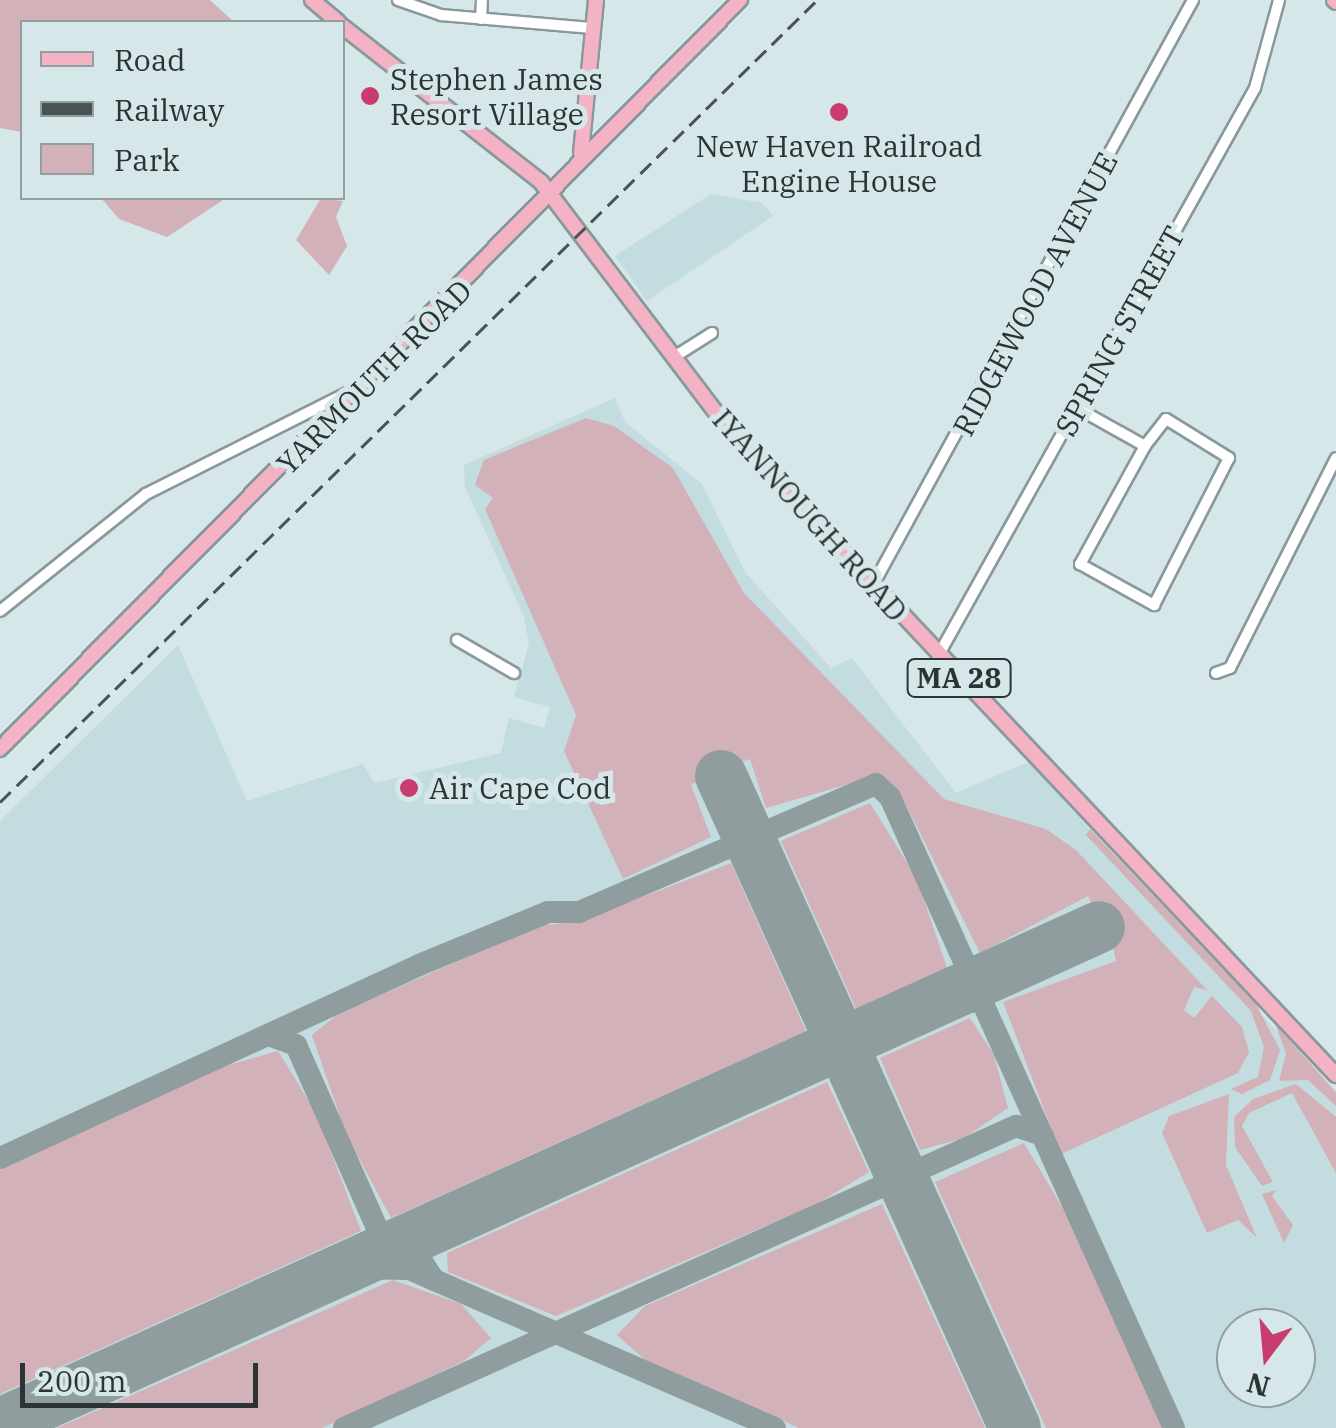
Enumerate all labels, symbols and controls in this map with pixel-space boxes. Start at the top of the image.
legend [20,20,345,200]
text: Road [114,40,186,79]
place label: Stephen James Resort Village [390,61,603,132]
marker: Stephen James Resort Village [359,85,381,107]
text: Railway [114,90,224,129]
marker: New Haven Railroad Engine House [828,101,850,123]
place label: New Haven Railroad Engine House [695,128,983,198]
text: Park [114,140,180,179]
street label: RIDGEWOOD AVENUE [945,146,1125,442]
street label: SPRING STREET [1048,220,1192,442]
street label: YARMOUTH ROAD [269,272,479,482]
street label: IYANNOUGH ROAD [705,401,915,629]
road number: MA 28 [906,655,1012,701]
place label: Air Cape Cod [429,770,611,806]
marker: Air Cape Cod [398,777,420,799]
north arrow [1216,1308,1316,1408]
scale bar [25,1343,262,1405]
text: 200 m [37,1361,127,1400]
text: N [1242,1365,1274,1406]

